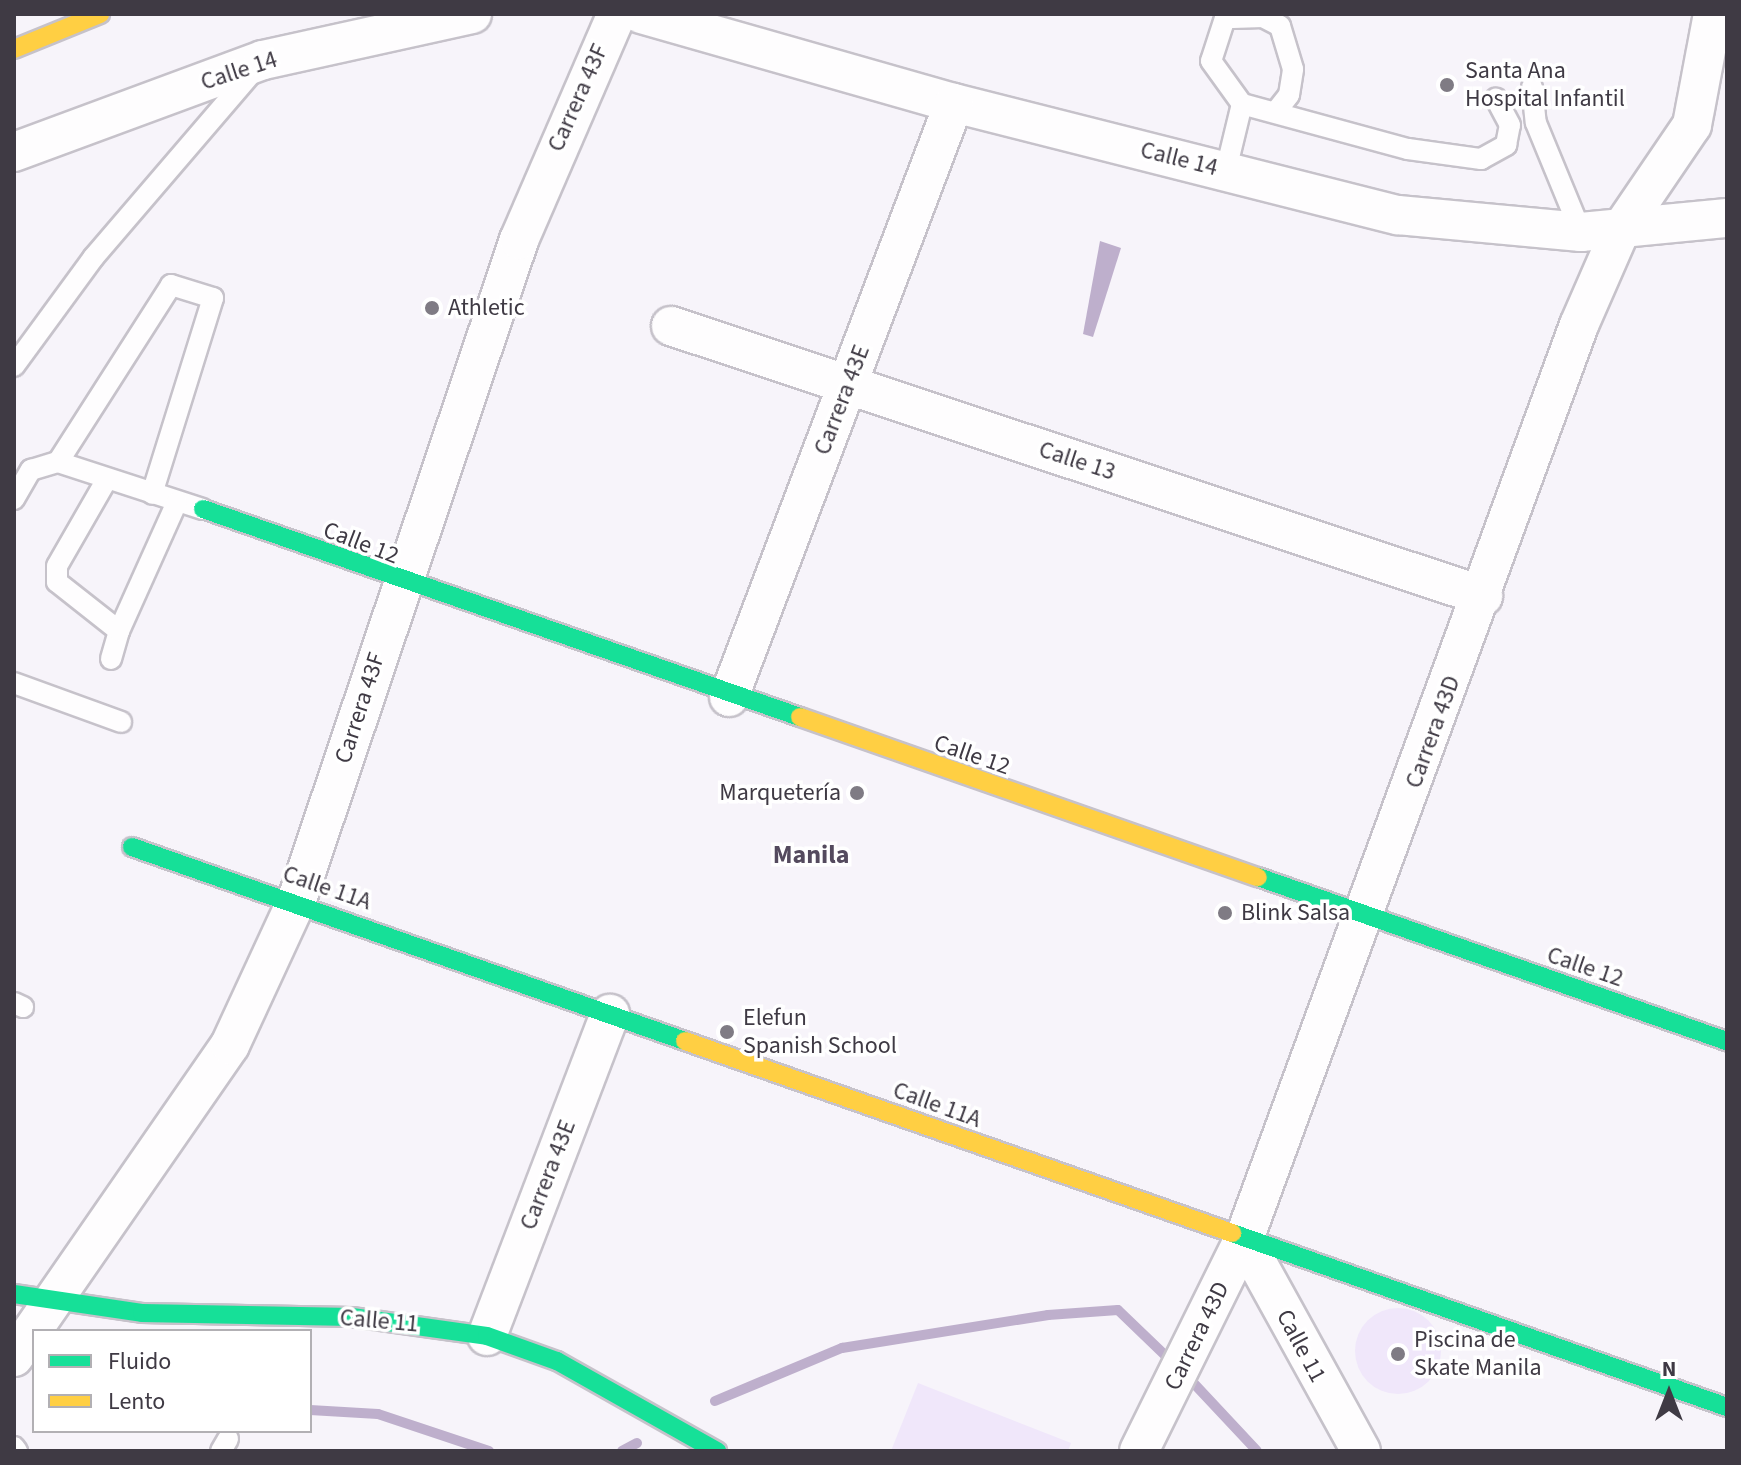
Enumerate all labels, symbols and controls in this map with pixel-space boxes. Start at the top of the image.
street label: Carrera 43F [542,40,614,156]
street label: Calle 14 [197,45,281,97]
place label: Santa Ana Hospital Infantil [1465,57,1625,113]
marker: Santa Ana Hospital Infantil [1436,74,1458,96]
street label: Calle 14 [1137,136,1221,182]
place label: Athletic [448,294,525,322]
marker: Athletic [423,299,441,317]
street label: Carrera 43E [808,341,876,459]
street label: Calle 13 [1035,435,1119,487]
street label: Calle 12 [319,515,403,571]
street label: Carrera 43F [329,649,391,767]
street label: Carrera 43D [1399,672,1467,792]
street label: Calle 12 [930,729,1014,781]
place label: Marquetería [719,779,841,807]
marker: Marquetería [848,784,866,802]
district label: Manila [773,839,849,871]
street label: Calle 11A [279,859,375,917]
place label: Blink Salsa [1241,899,1350,927]
marker: Blink Salsa [1216,904,1234,922]
street label: Calle 12 [1543,941,1627,993]
place label: Elefun Spanish School [743,1004,897,1060]
marker: Elefun Spanish School [718,1023,736,1041]
street label: Calle 11A [889,1076,985,1134]
street label: Carrera 43E [514,1116,582,1234]
street label: Carrera 43D [1158,1277,1236,1395]
street label: Calle 11 [339,1303,419,1339]
street label: Calle 11 [1270,1305,1332,1387]
place label: Piscina de Skate Manila [1414,1326,1542,1382]
legend [32,1329,312,1433]
text: Fluido [108,1344,171,1379]
marker: Piscina de Skate Manila [1389,1345,1407,1363]
north arrow [1629,1353,1709,1433]
text: N [1662,1353,1676,1385]
text: Lento [108,1384,165,1419]

